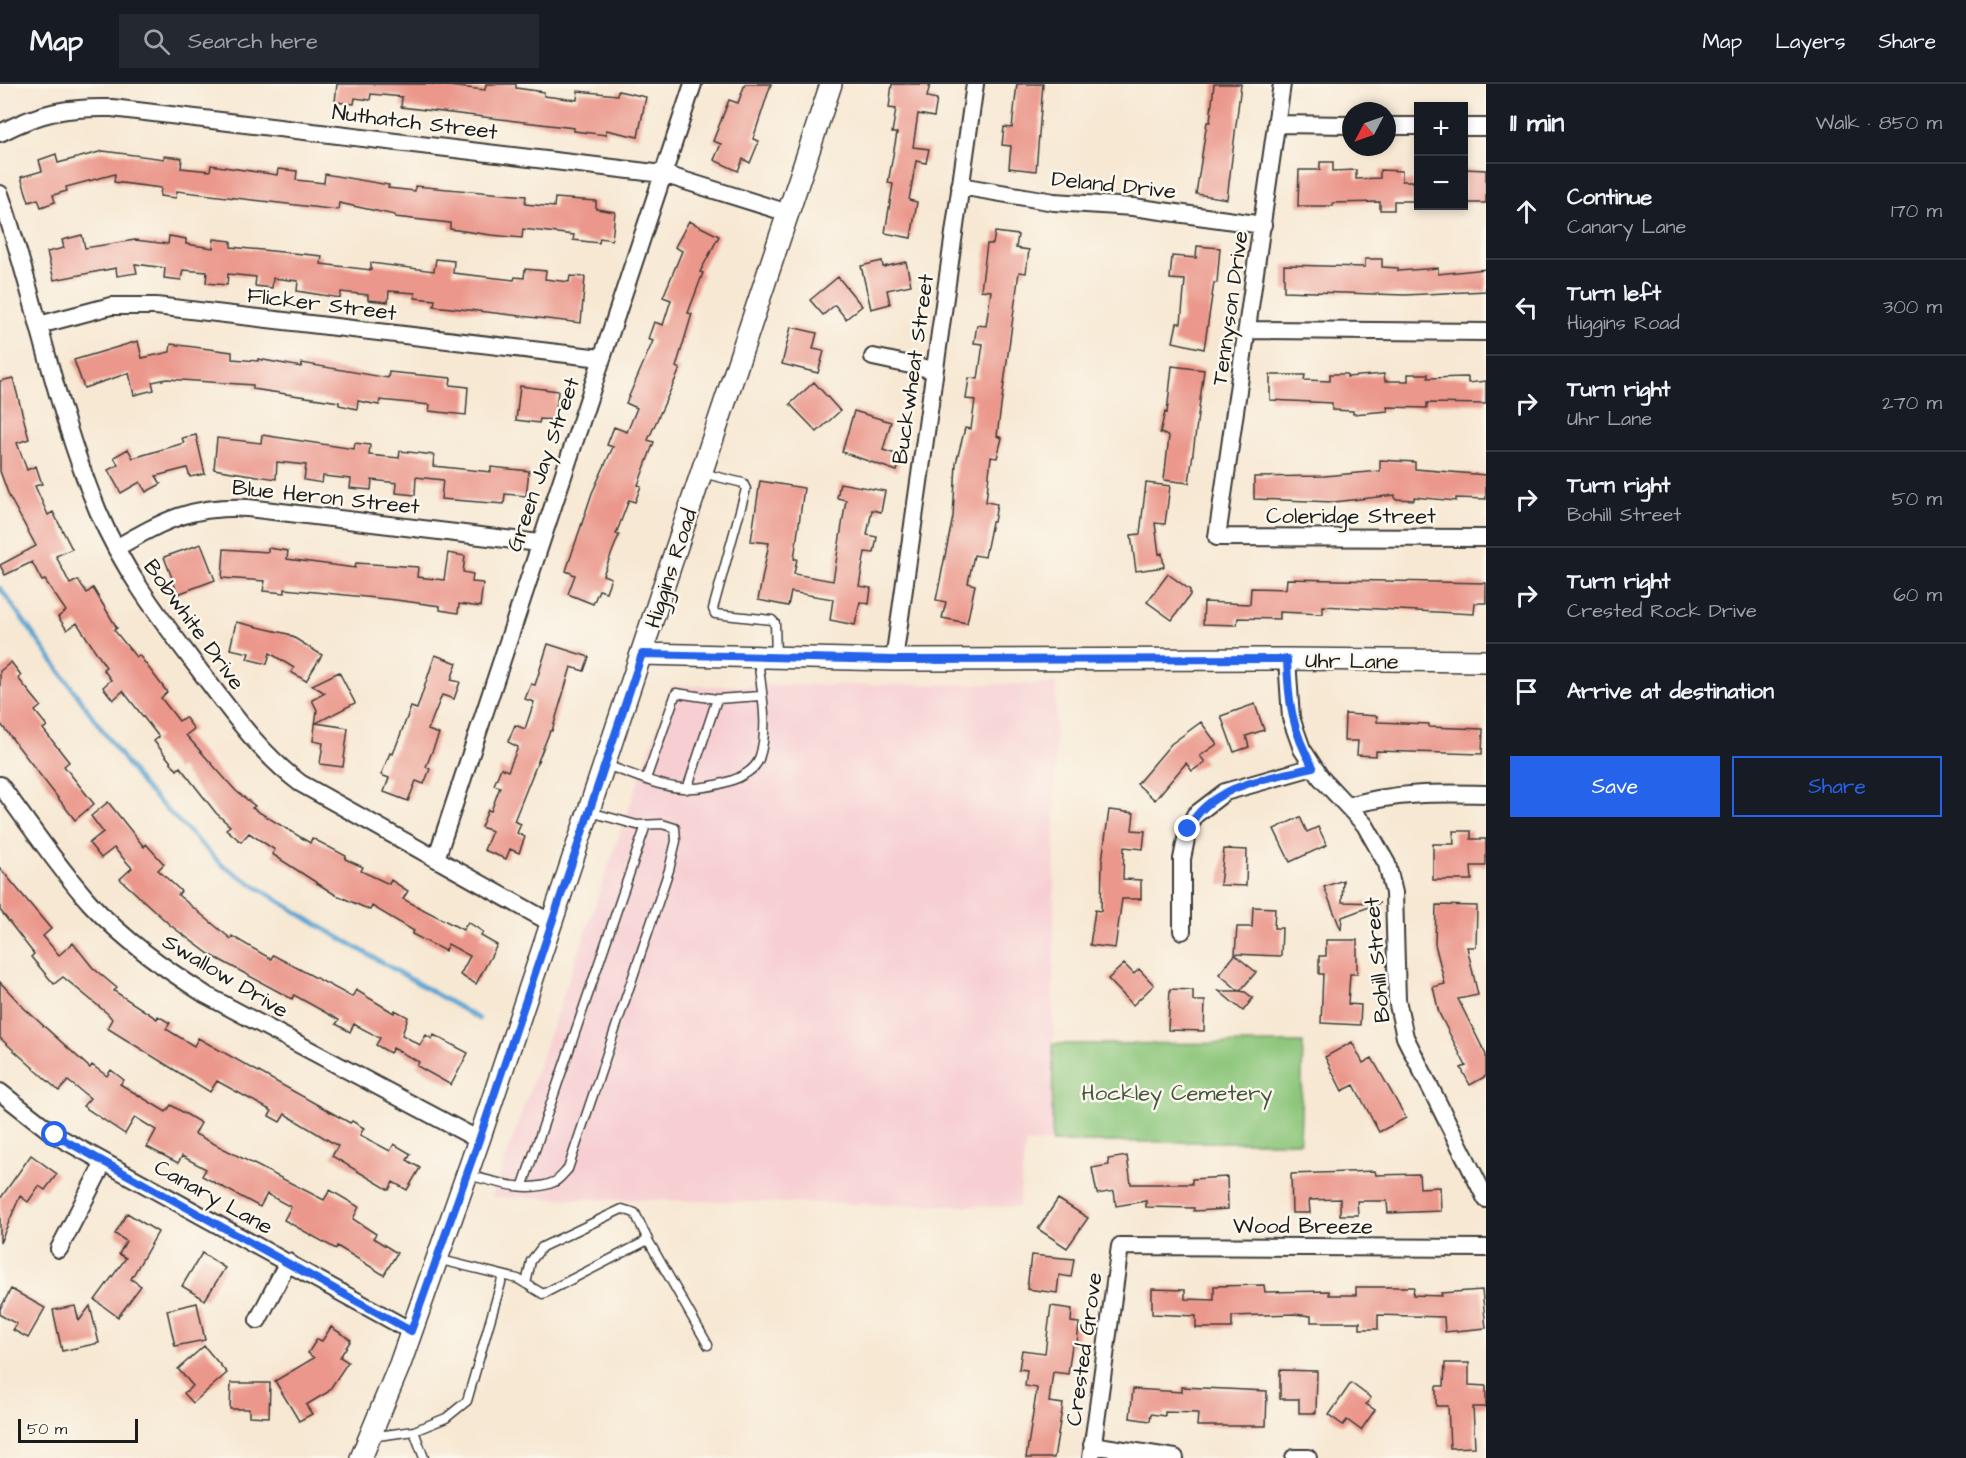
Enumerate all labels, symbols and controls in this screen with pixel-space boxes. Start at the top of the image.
search box [119,14,539,68]
text: Map [30,22,83,61]
icon: search [140,25,173,58]
text: Search here [188,26,318,57]
text: Map [1702,27,1742,56]
text: Layers [1775,27,1845,56]
text: Share [1878,27,1936,56]
street label: Nuthatch Street [330,97,499,148]
north arrow [1342,102,1396,156]
map controls [1414,102,1468,210]
button: + [1414,102,1468,156]
text: 11 min [1510,105,1564,141]
text: Walk · 850 m [1815,109,1942,137]
button: − [1414,156,1468,210]
street label: Deland Drive [1050,164,1178,207]
text: Continue [1567,182,1652,213]
icon: ahead [1510,195,1543,228]
text: 170 m [1891,197,1942,225]
text: Canary Lane [1567,213,1686,241]
street label: Tennyson Drive [1204,229,1258,388]
street label: Buckwheat Street [885,272,942,466]
text: Turn left [1567,278,1661,309]
street label: Flicker Street [245,280,398,329]
icon: left [1510,291,1543,324]
text: 300 m [1883,293,1942,321]
text: Higgins Road [1567,309,1680,337]
street label: Green Jay Street [499,373,589,556]
text: Turn right [1567,374,1670,405]
icon: right [1510,387,1543,420]
text: 270 m [1882,389,1942,417]
text: Uhr Lane [1567,405,1652,433]
text: Turn right [1567,470,1670,501]
street label: Blue Heron Street [231,472,421,523]
icon: right [1510,483,1543,516]
text: 50 m [1892,485,1942,513]
street label: Coleridge Street [1266,501,1436,533]
text: Bohill Street [1567,501,1681,529]
street label: Higgins Road [638,505,706,633]
street label: Bobwhite Drive [136,553,252,697]
text: Turn right [1567,566,1670,597]
icon: right [1510,579,1543,612]
text: 60 m [1893,581,1942,609]
text: Crested Rock Drive [1567,597,1757,625]
street label: Uhr Lane [1305,645,1399,678]
icon: arrive [1510,675,1543,708]
text: Arrive at destination [1567,676,1774,707]
button: Save [1510,756,1720,817]
button: Share [1732,756,1942,817]
route end [1174,815,1200,841]
street label: Bohill Street [1357,896,1398,1024]
street label: Swallow Drive [156,926,294,1026]
park label: Hockley Cemetery [1082,1078,1272,1110]
route start [41,1121,67,1147]
street label: Canary Lane [148,1152,278,1244]
street label: Wood Breeze [1233,1211,1373,1242]
street label: Crested Grove [1058,1270,1111,1428]
scale bar [18,1416,138,1444]
text: 50 m [27,1418,67,1440]

